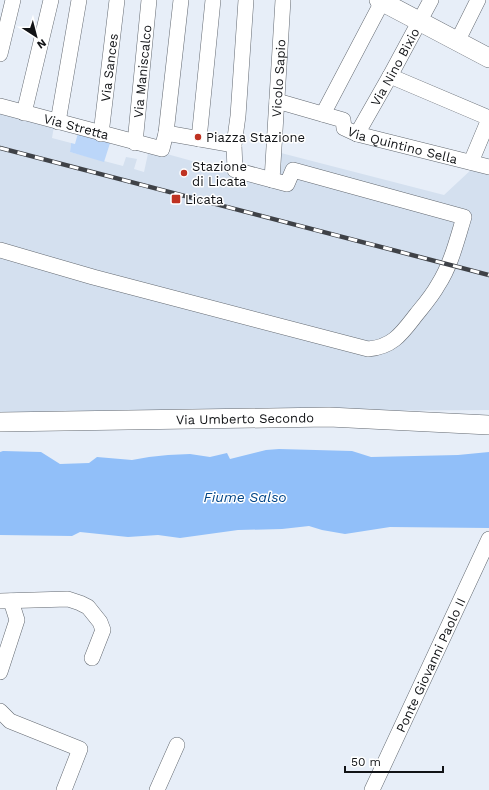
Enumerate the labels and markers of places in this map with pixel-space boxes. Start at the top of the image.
place label: Piazza Stazione [206,130,305,145]
marker: Piazza Stazione [193,132,203,142]
place label: Stazione di Licata [192,159,247,189]
marker: Stazione di Licata [179,168,189,178]
place label: Licata [185,192,224,207]
marker: Licata [170,193,182,205]

